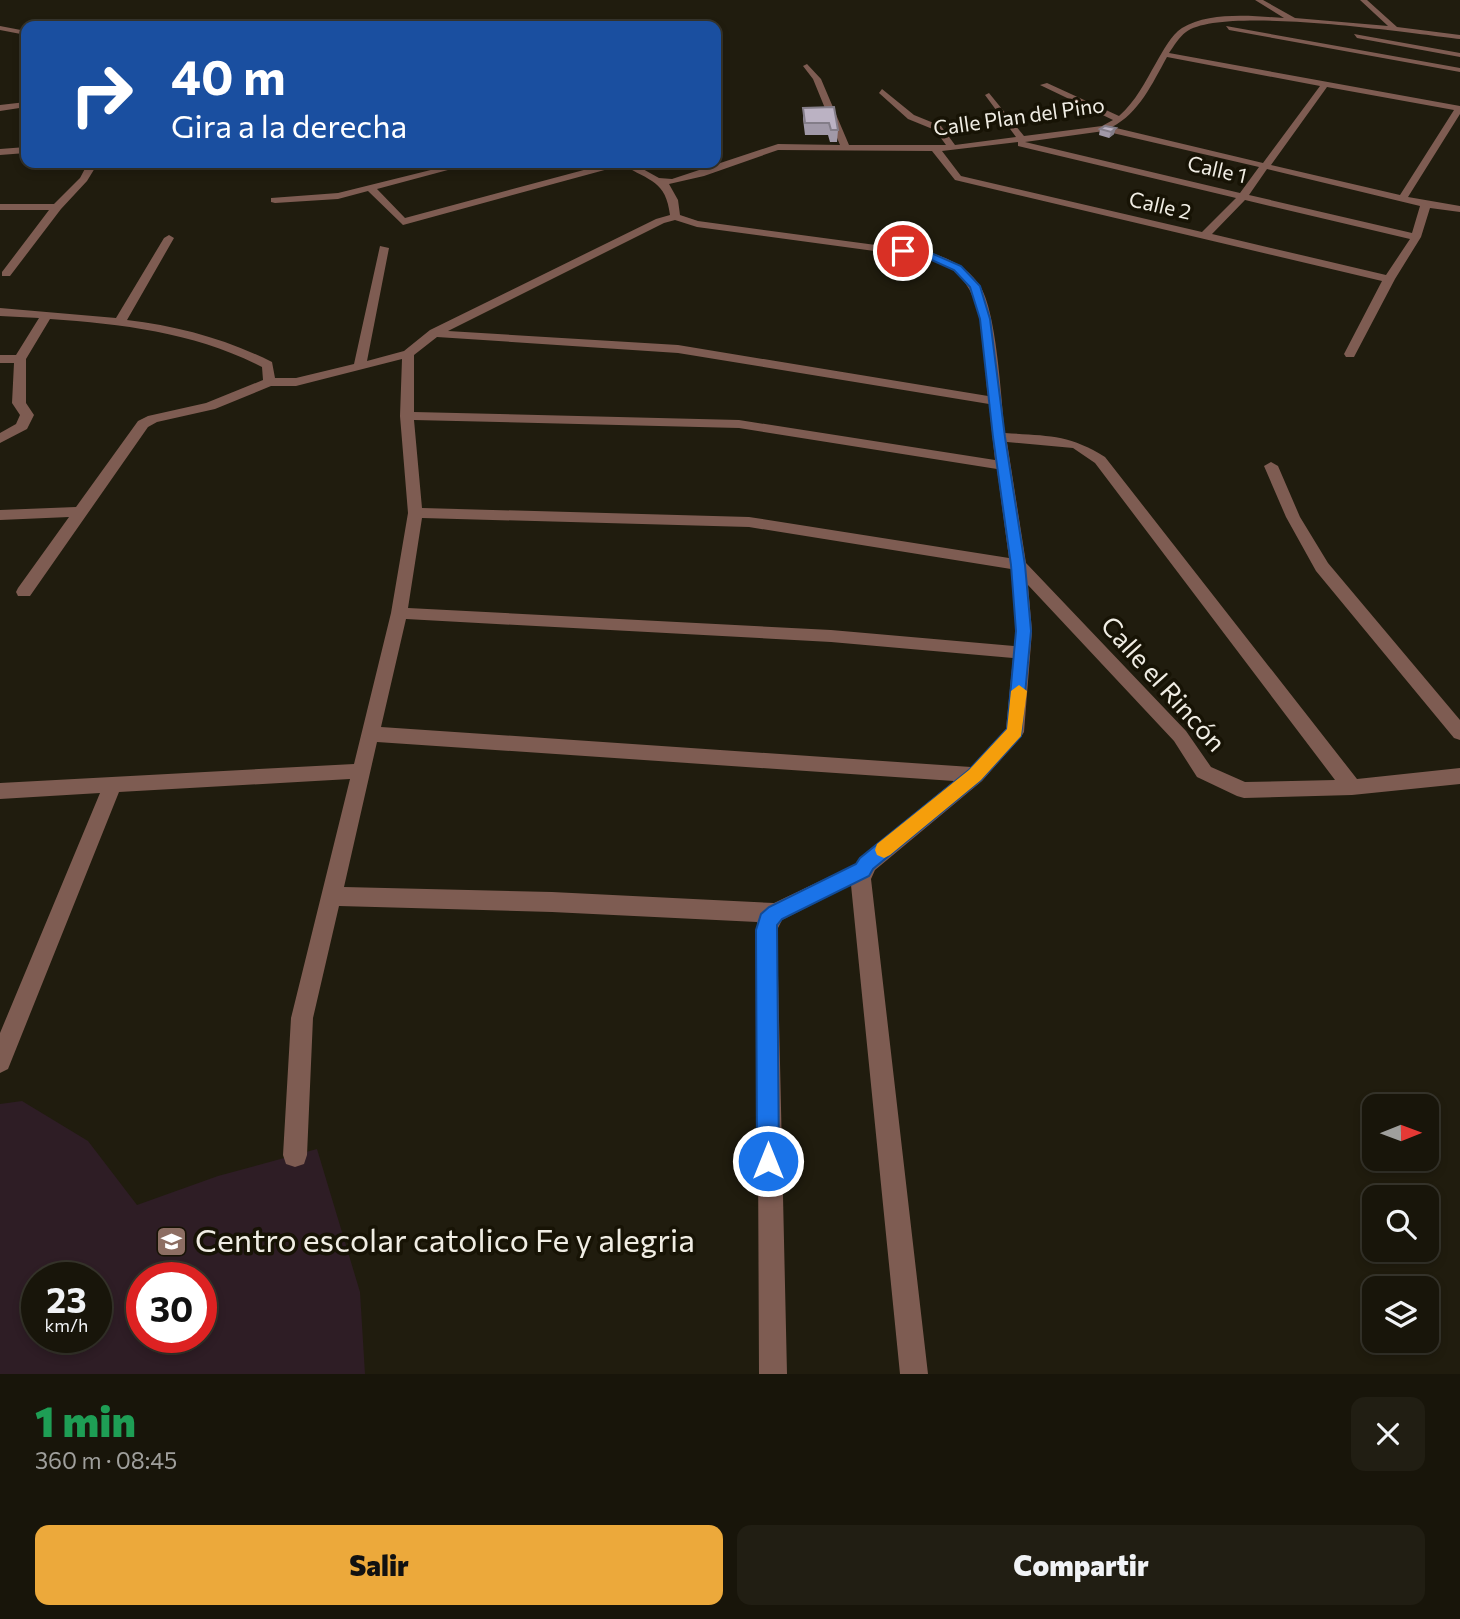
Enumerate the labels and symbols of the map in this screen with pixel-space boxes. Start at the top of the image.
street label: Calle Plan del Pino [932,91,1106,140]
street label: Calle 1 [1185,150,1249,187]
street label: Calle 2 [1127,185,1194,224]
pin [873,221,933,281]
street label: Calle el Rincón [1095,609,1233,757]
north arrow [1362,1094,1438,1171]
position arrow [731,1124,805,1198]
place label: Centro escolar catolico Fe y alegria [195,1219,695,1259]
school or university icon: Centro escolar catolico Fe y alegria [155,1224,189,1258]
speed limit sign: 30 [126,1262,217,1353]

